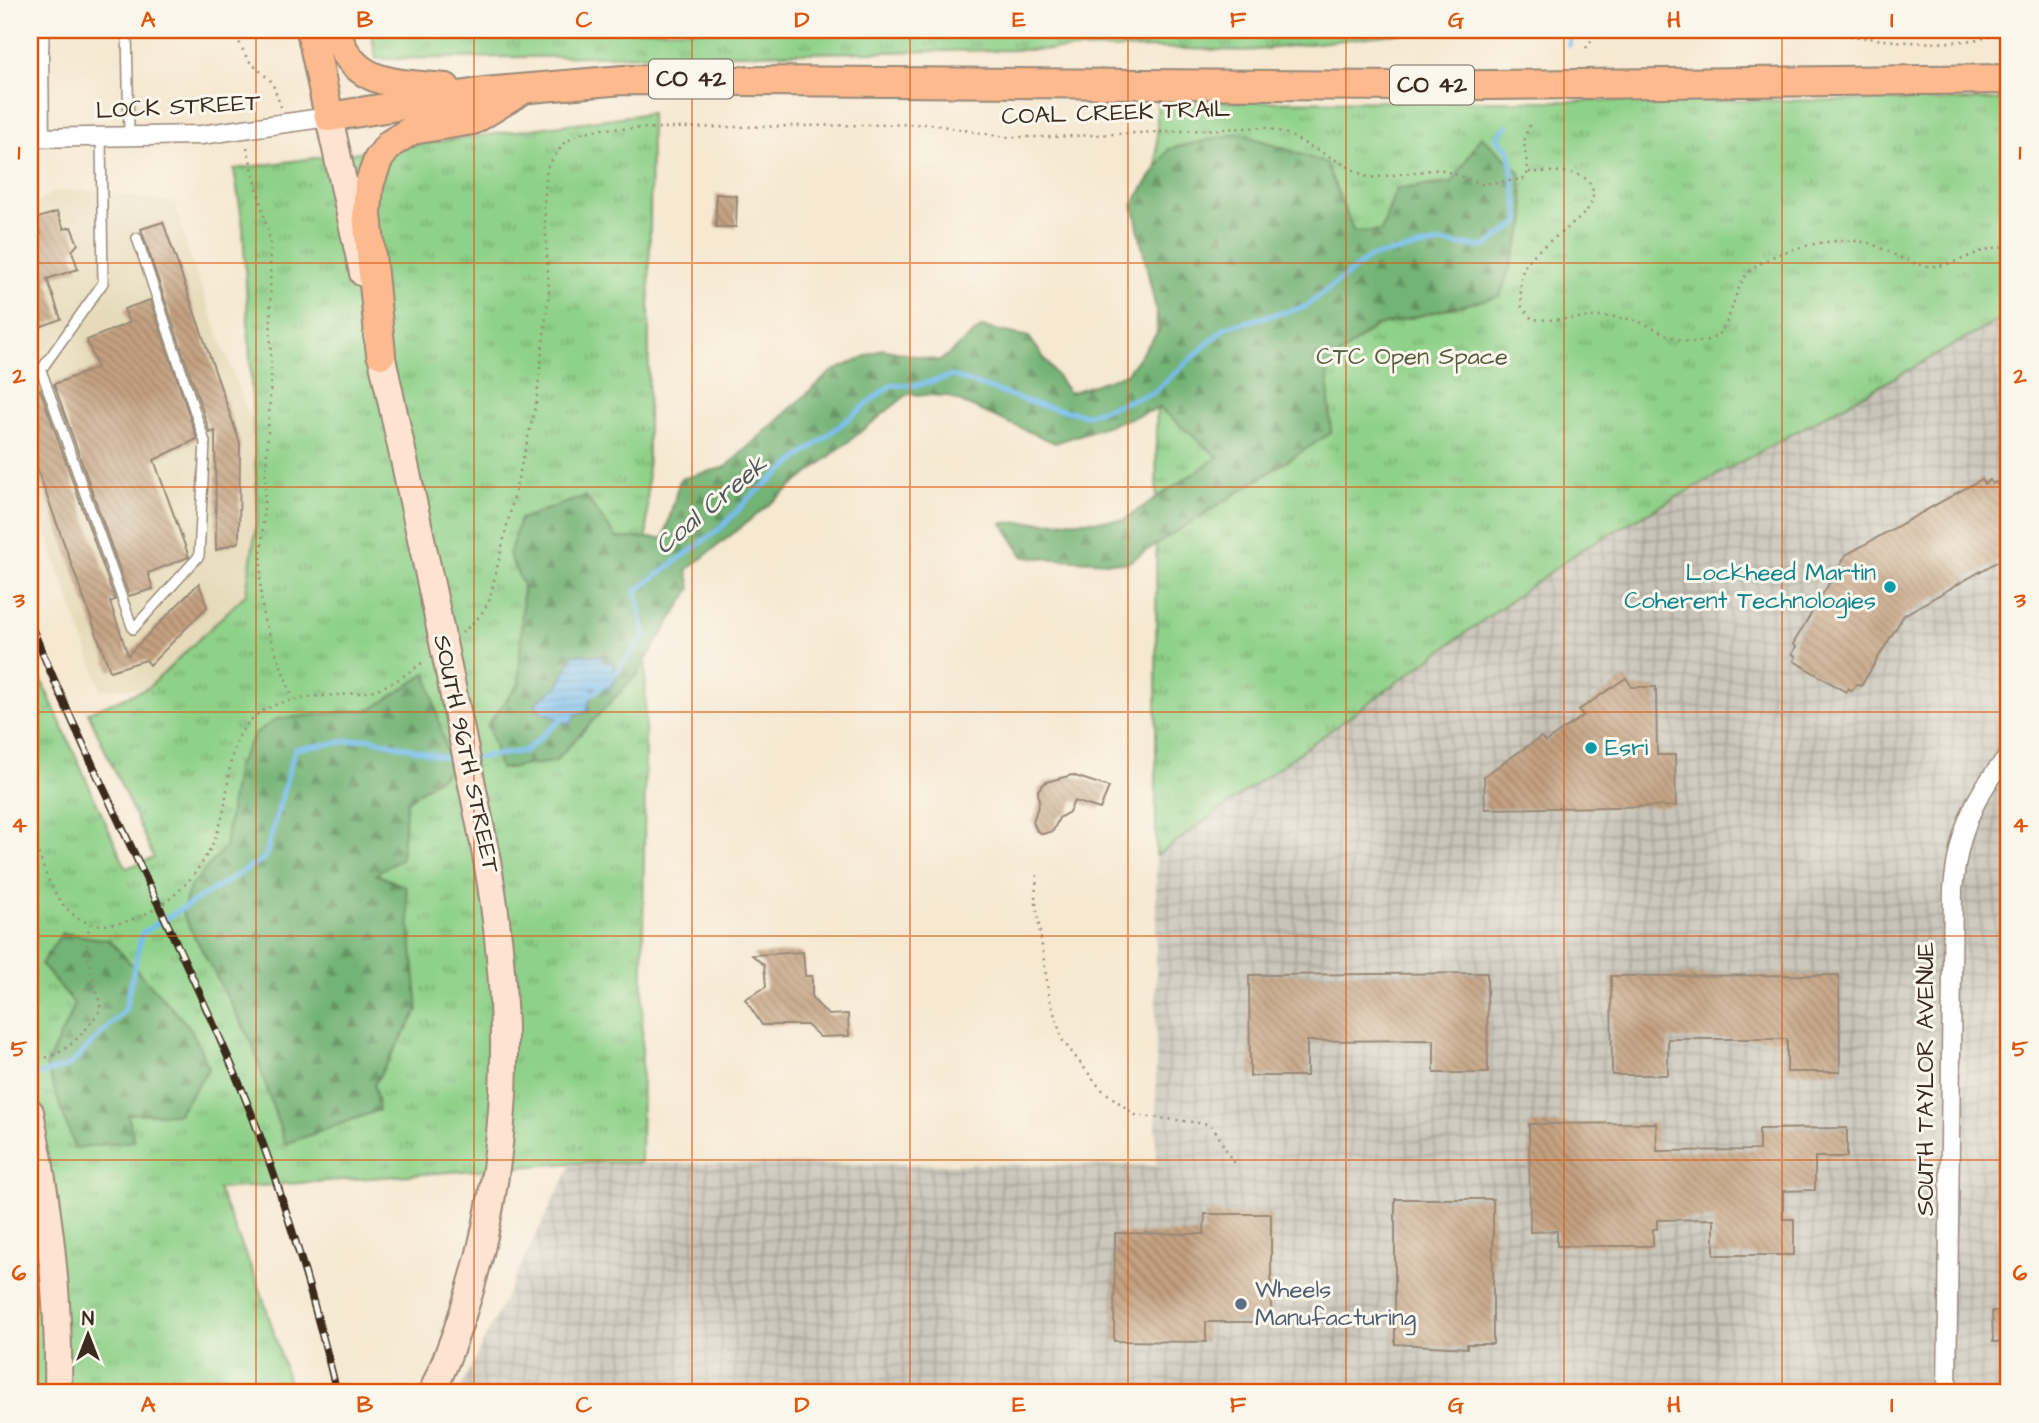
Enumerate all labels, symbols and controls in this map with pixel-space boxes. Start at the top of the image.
text: A [141,4,156,36]
text: B [357,4,374,36]
text: C [576,4,593,36]
text: D [795,4,810,36]
text: E [1012,4,1026,36]
text: F [1230,4,1247,36]
text: G [1448,4,1464,36]
text: H [1667,4,1681,36]
text: I [1890,4,1894,36]
road number: CO 42 [649,60,733,99]
road number: CO 42 [1390,66,1474,104]
street label: LOCK STREET [95,86,261,128]
street label: COAL CREEK TRAIL [1001,92,1231,134]
text: 1 [18,136,21,168]
text: 1 [2019,136,2022,168]
park label: CTC Open Space [1316,340,1508,374]
text: 2 [11,360,26,392]
text: 2 [2012,360,2027,392]
water label: Coal Creek [647,446,776,563]
place label: Lockheed Martin Coherent Technologies [1624,556,1876,619]
marker: Lockheed Martin Coherent Technologies [1882,579,1898,595]
text: 3 [12,584,25,616]
text: 3 [2013,584,2026,616]
street label: SOUTH 96TH STREET [424,632,508,876]
place label: Esri [1605,731,1648,765]
marker: Esri [1583,740,1599,756]
text: 4 [11,809,27,841]
text: 4 [2012,809,2028,841]
street label: SOUTH TAYLOR AVENUE [1909,942,1943,1216]
text: 5 [11,1033,28,1065]
text: 5 [2012,1033,2029,1065]
text: 6 [12,1257,27,1289]
text: 6 [2013,1257,2028,1289]
place label: Wheels Manufacturing [1255,1273,1416,1336]
marker: Wheels Manufacturing [1233,1296,1249,1312]
north arrow [52,1300,122,1370]
text: N [82,1306,94,1333]
text: A [141,1389,156,1421]
text: B [357,1389,374,1421]
text: C [576,1389,593,1421]
text: D [795,1389,810,1421]
text: E [1012,1389,1026,1421]
text: F [1230,1389,1247,1421]
text: G [1448,1389,1464,1421]
text: H [1667,1389,1681,1421]
text: I [1890,1389,1894,1421]

